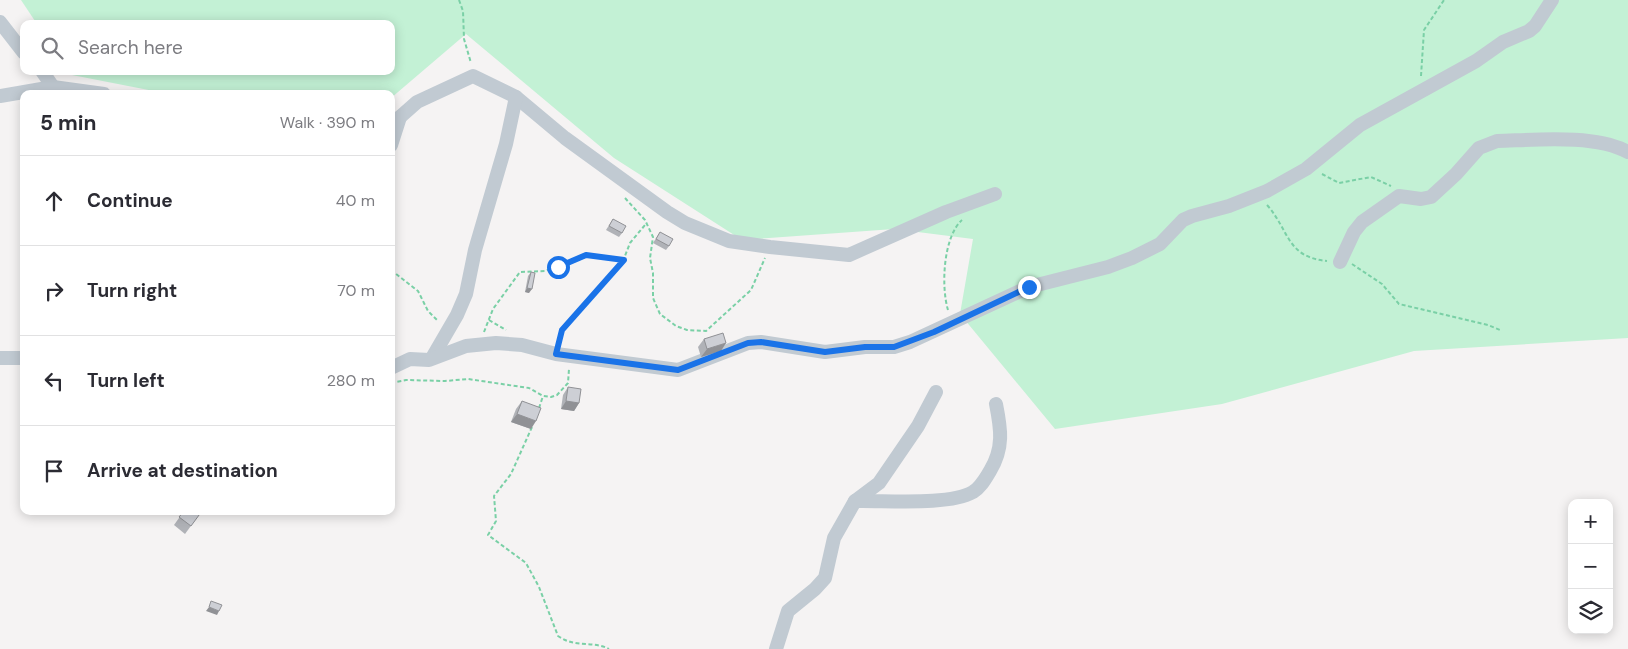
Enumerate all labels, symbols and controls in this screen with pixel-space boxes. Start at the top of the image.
search box [20,20,395,75]
icon: search [38,34,66,62]
text: Search here [78,35,183,60]
text: 5 min [40,109,96,137]
text: Walk · 390 m [280,112,375,133]
icon: ahead [40,187,68,215]
text: Continue [87,188,173,213]
text: 40 m [336,190,375,211]
route start [547,256,570,279]
route end [1018,276,1041,299]
icon: right [40,277,68,305]
text: Turn right [87,278,177,303]
text: 70 m [337,280,375,301]
icon: left [40,367,68,395]
text: Turn left [87,368,165,393]
text: 280 m [327,370,375,391]
icon: arrive [40,457,68,485]
text: Arrive at destination [87,458,278,483]
map controls [1568,499,1613,634]
button: + [1568,499,1613,544]
button: − [1568,544,1613,589]
button: layers [1568,589,1613,634]

